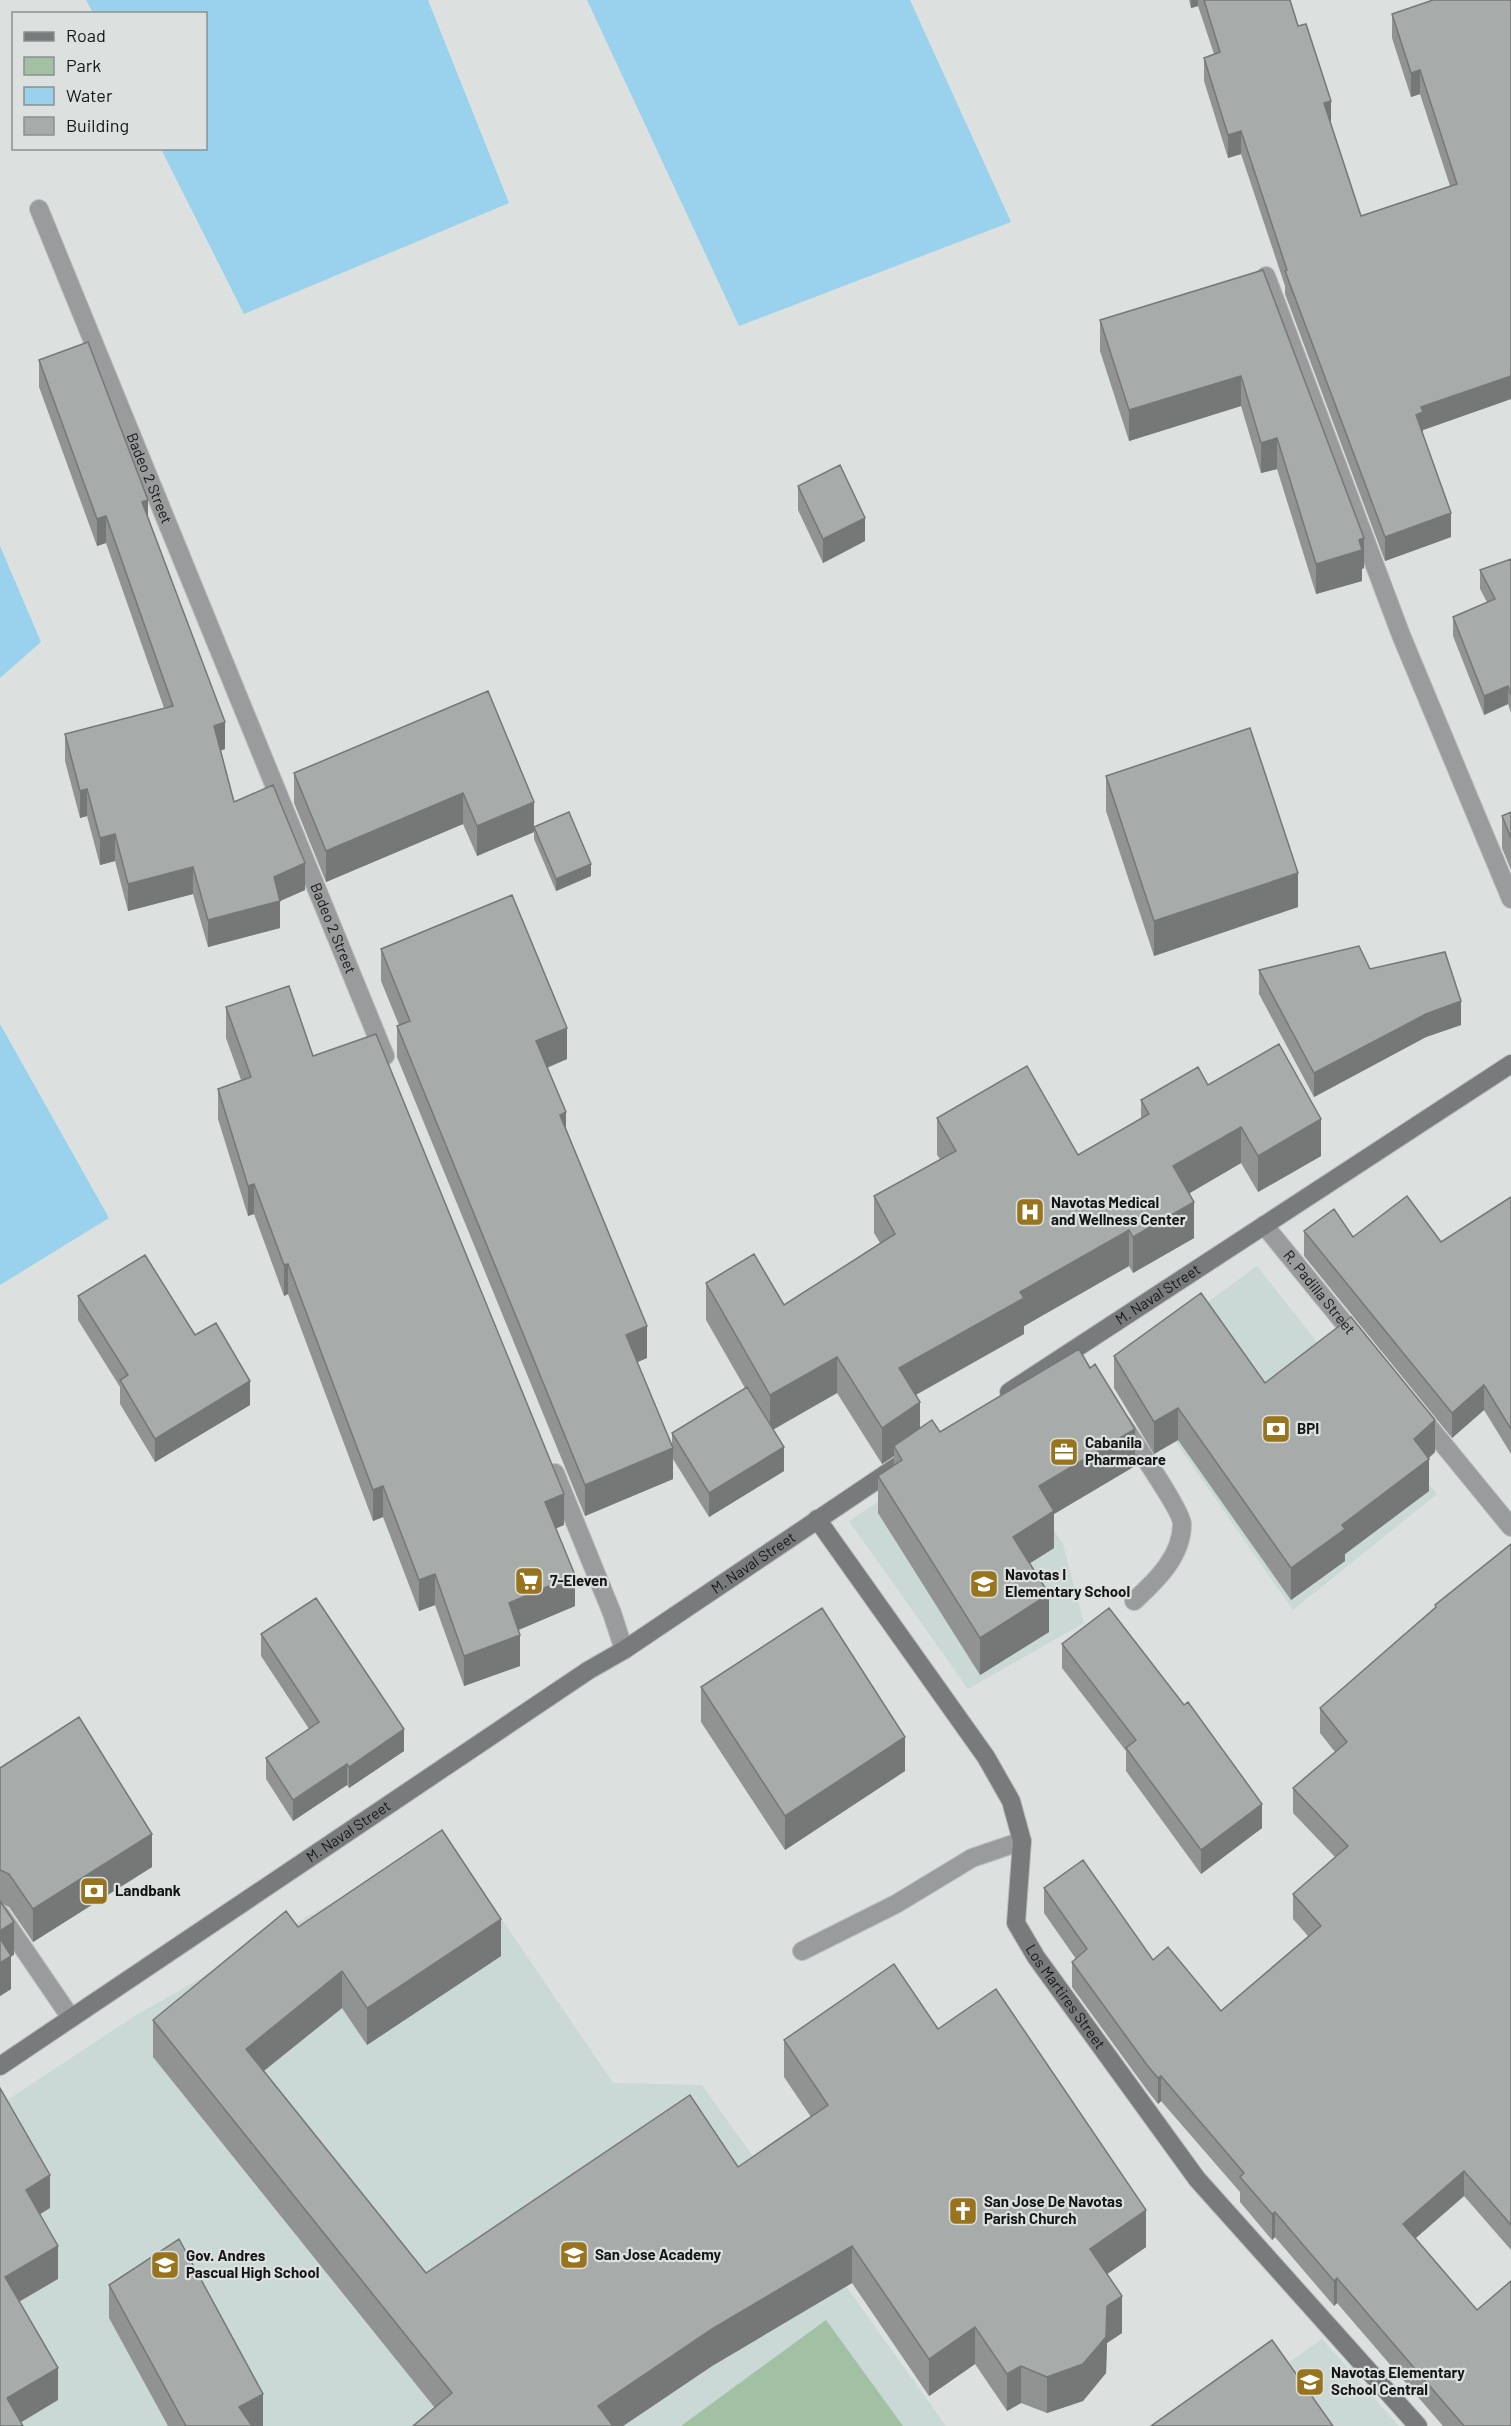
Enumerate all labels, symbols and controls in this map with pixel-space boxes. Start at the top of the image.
legend [12,12,207,150]
text: Road [66,24,106,46]
text: Park [66,54,101,76]
text: Water [66,84,113,106]
text: Building [66,114,129,136]
street label: Badeo 2 Street [123,430,177,526]
street label: Badeo 2 Street [307,880,360,976]
place label: Navotas Medical and Wellness Center [1051,1193,1186,1228]
hospital icon: Navotas Medical and Wellness Center [1014,1196,1046,1228]
street label: R. Padilla Street [1280,1246,1360,1337]
street label: M. Naval Street [1112,1260,1203,1328]
bank icon: BPI [1260,1413,1292,1445]
place label: BPI [1297,1419,1319,1437]
place label: Cabanila Pharmacare [1085,1433,1166,1468]
office icon: Cabanila Pharmacare [1048,1436,1080,1468]
street label: M. Naval Street [707,1527,798,1597]
supermarket icon: 7-Eleven [513,1565,545,1597]
place label: Navotas I Elementary School [1005,1565,1130,1600]
school or university icon: Navotas I Elementary School [968,1568,1000,1600]
place label: 7-Eleven [550,1571,607,1589]
street label: M. Naval Street [302,1796,394,1866]
bank icon: Landbank [78,1875,110,1907]
place label: Landbank [115,1881,181,1899]
street label: Los Martires Street [1022,1941,1110,2052]
place label: San Jose De Navotas Parish Church [984,2192,1123,2227]
church icon: San Jose De Navotas Parish Church [947,2195,979,2227]
school or university icon: San Jose Academy [558,2239,590,2271]
place label: San Jose Academy [595,2245,721,2263]
place label: Gov. Andres Pascual High School [186,2246,319,2281]
school or university icon: Gov. Andres Pascual High School [149,2249,181,2281]
place label: Navotas Elementary School Central [1331,2363,1465,2398]
school or university icon: Navotas Elementary School Central [1294,2366,1326,2398]

